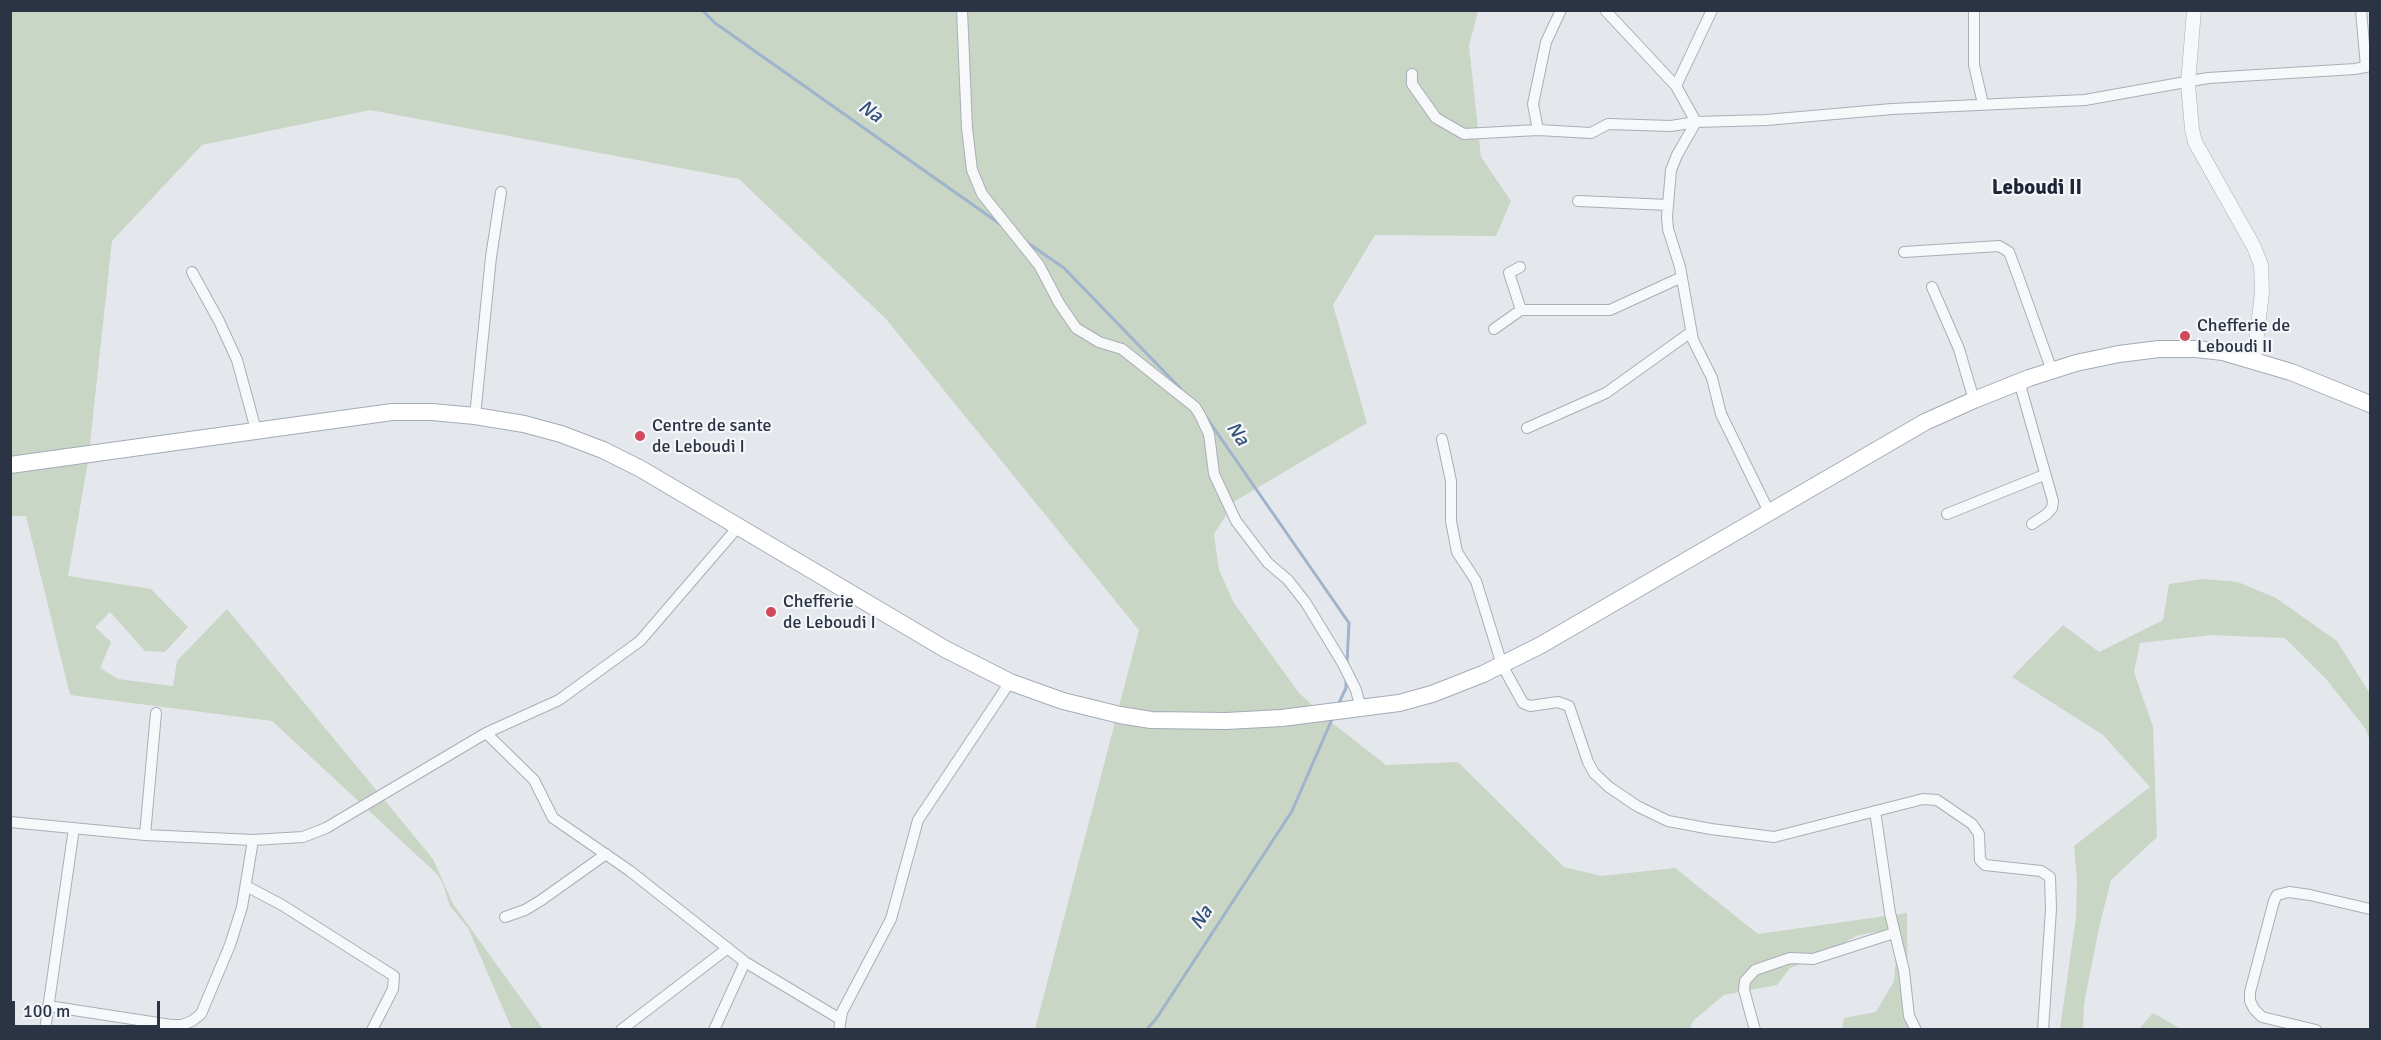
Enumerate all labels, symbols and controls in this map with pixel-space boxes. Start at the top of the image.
water label: Na [853,95,887,129]
district label: Leboudi II [1992,175,2082,201]
place label: Chefferie de Leboudi II [2197,315,2290,358]
marker: Chefferie de Leboudi II [2178,329,2192,343]
place label: Centre de sante de Leboudi I [652,415,772,458]
water label: Na [1220,417,1254,451]
marker: Centre de sante de Leboudi I [633,429,647,443]
place label: Chefferie de Leboudi I [783,591,876,634]
marker: Chefferie de Leboudi I [764,605,778,619]
water label: Na [1185,901,1219,935]
scale bar [15,989,164,1027]
text: 100 m [23,1000,70,1022]

